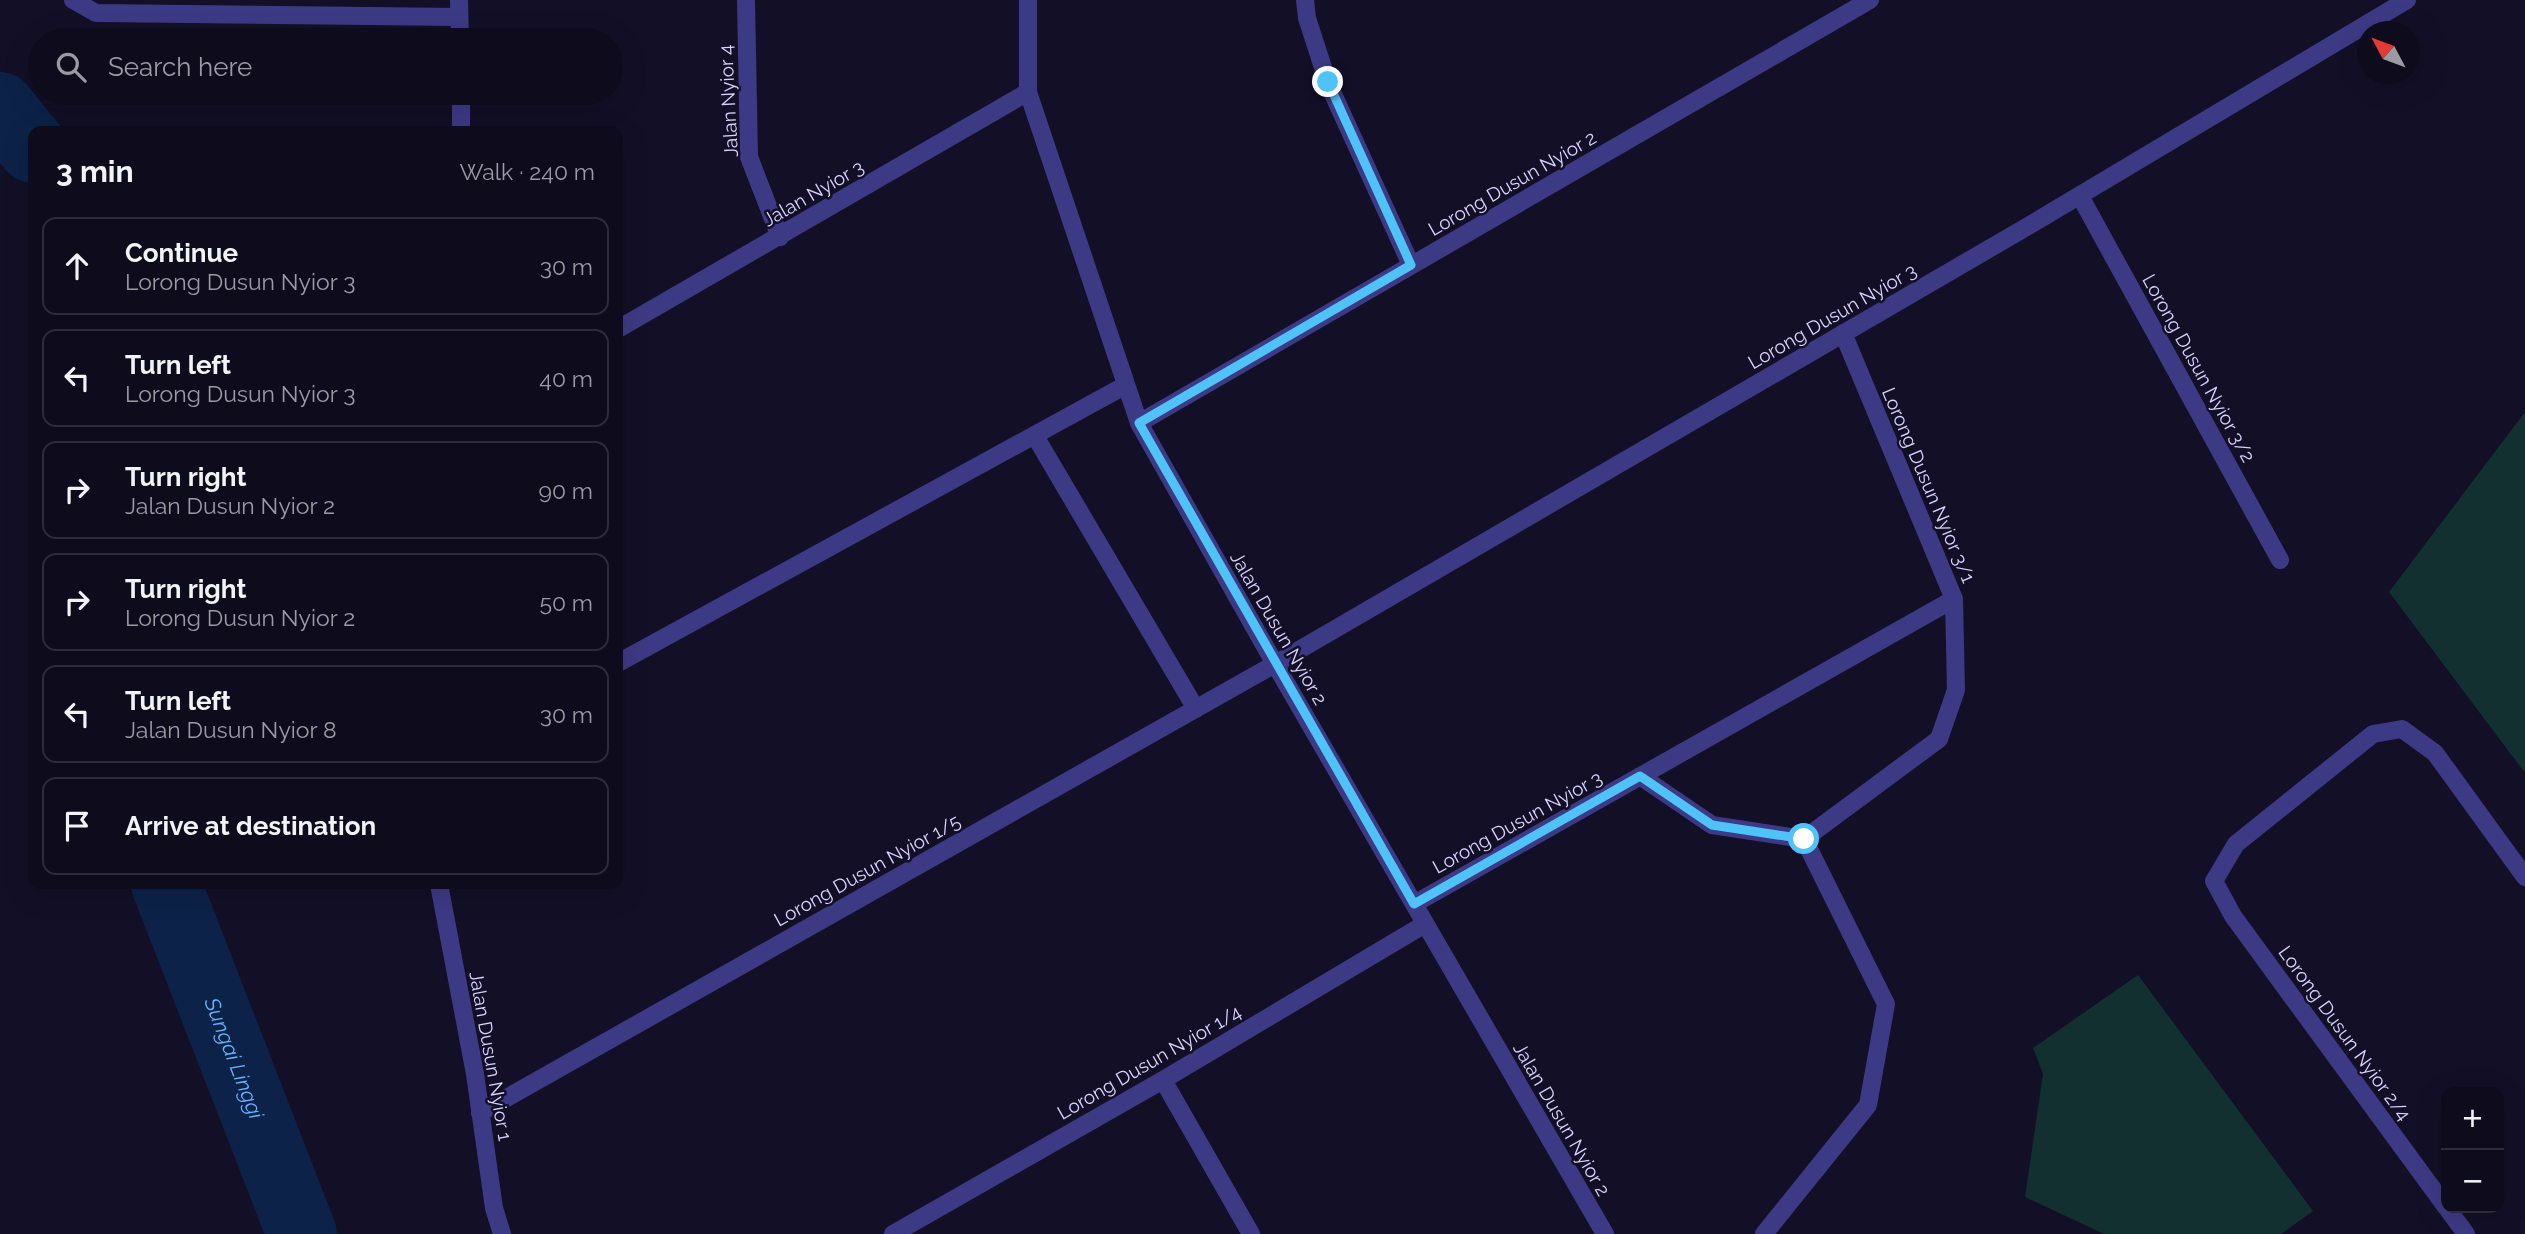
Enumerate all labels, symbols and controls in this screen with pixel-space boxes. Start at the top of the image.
north arrow [2357,21,2420,84]
search box [28,28,623,105]
street label: Jalan Nyior 4 [714,44,742,158]
icon: search [52,48,90,86]
text: Search here [108,52,252,82]
route end [1312,66,1343,97]
street label: Lorong Dusun Nyior 2 [1424,126,1600,240]
text: 3 min [56,154,134,189]
street label: Jalan Nyior 3 [759,155,867,231]
text: Walk · 240 m [459,158,595,185]
text: Continue [125,238,238,268]
icon: ahead [58,247,96,285]
text: 30 m [540,253,593,280]
street label: Lorong Dusun Nyior 3 [1744,259,1920,373]
text: Lorong Dusun Nyior 3 [125,268,355,295]
street label: Lorong Dusun Nyior 3/2 [2138,270,2260,466]
text: Turn left [125,350,231,380]
icon: left [58,359,96,397]
text: 40 m [539,365,593,392]
text: Lorong Dusun Nyior 3 [125,380,355,407]
street label: Lorong Dusun Nyior 3/1 [1878,384,1980,586]
text: Turn right [125,462,246,492]
icon: right [58,471,96,509]
text: 90 m [538,477,593,504]
text: Jalan Dusun Nyior 2 [125,492,335,519]
street label: Jalan Dusun Nyior 2 [1226,547,1332,709]
text: Turn right [125,574,246,604]
icon: right [58,583,96,621]
text: 50 m [539,589,593,616]
text: Lorong Dusun Nyior 2 [125,604,355,631]
text: Turn left [125,686,231,716]
icon: left [58,695,96,733]
text: 30 m [540,701,593,728]
text: Jalan Dusun Nyior 8 [125,716,337,743]
street label: Lorong Dusun Nyior 3 [1428,766,1606,878]
icon: arrive [58,807,96,845]
street label: Lorong Dusun Nyior 1/5 [770,810,964,930]
text: Arrive at destination [125,811,376,841]
route start [1788,823,1819,854]
street label: Lorong Dusun Nyior 2/4 [2274,941,2416,1125]
street label: Jalan Dusun Nyior 1 [465,970,517,1142]
water label: Sungai Linggi [199,993,269,1123]
street label: Lorong Dusun Nyior 1/4 [1053,1000,1245,1124]
street label: Jalan Dusun Nyior 2 [1509,1038,1615,1200]
map controls [2441,1087,2504,1213]
button: + [2441,1087,2504,1150]
button: − [2441,1150,2504,1213]

